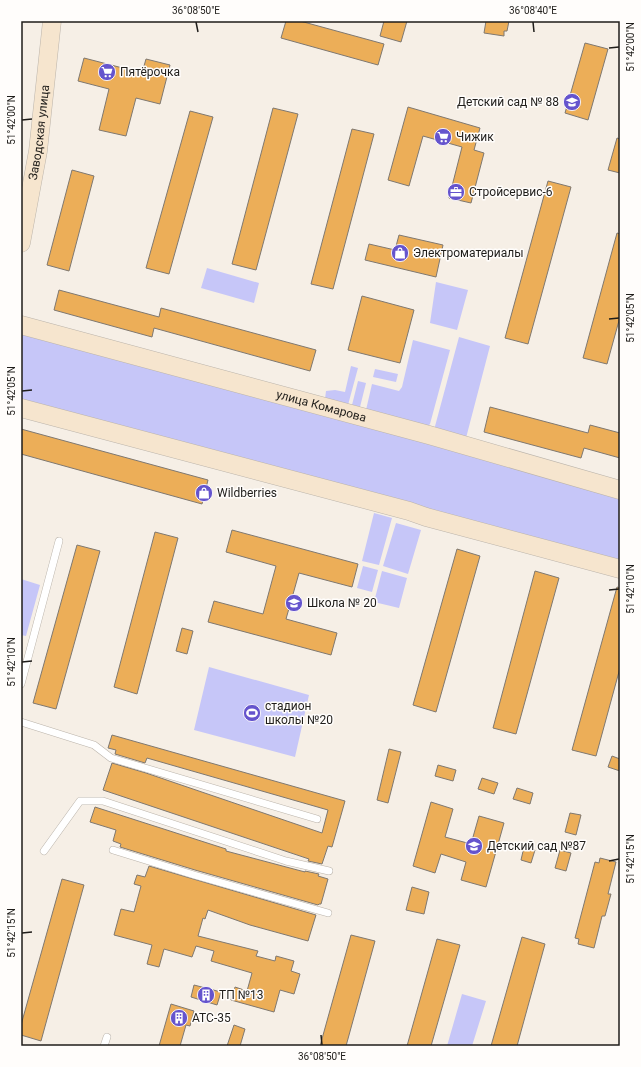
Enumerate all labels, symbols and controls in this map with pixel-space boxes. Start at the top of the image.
text: 36°08'50"E [172,5,220,16]
text: 36°08'40"E [509,5,557,16]
text: 51°42'00"N [625,22,636,72]
supermarket icon: Пятёрочка [97,62,117,82]
place label: Пятёрочка [120,65,180,79]
street label: Заводская улица [26,84,52,181]
school or university icon: Детский сад № 88 [562,92,582,112]
text: 51°42'00"N [6,95,17,145]
place label: Детский сад № 88 [457,95,559,109]
supermarket icon: Чижик [433,127,453,147]
place label: Чижик [456,130,494,144]
office icon: Стройсервис-6 [446,182,466,202]
place label: Стройсервис-6 [469,185,553,199]
shop icon: Электроматериалы [390,243,410,263]
place label: Электроматериалы [413,246,524,260]
text: 51°42'05"N [625,293,636,343]
text: 51°42'05"N [6,366,17,416]
street label: улица Комарова [275,387,368,425]
shop icon: Wildberries [194,483,214,503]
place label: Wildberries [217,486,277,500]
text: 51°42'10"N [625,564,636,614]
school or university icon: Школа № 20 [284,593,304,613]
place label: Школа № 20 [307,596,377,610]
text: 51°42'10"N [6,637,17,687]
place label: стадион школы №20 [265,699,333,727]
sports icon: стадион школы №20 [242,703,262,723]
text: 51°42'15"N [625,834,636,884]
school or university icon: Детский сад №87 [464,836,484,856]
place label: Детский сад №87 [487,839,586,853]
text: 51°42'15"N [6,908,17,958]
building icon: ТП №13 [196,985,216,1005]
place label: ТП №13 [219,988,264,1002]
building icon: АТС-35 [169,1008,189,1028]
place label: АТС-35 [192,1011,231,1025]
text: 36°08'50"E [298,1051,346,1062]

